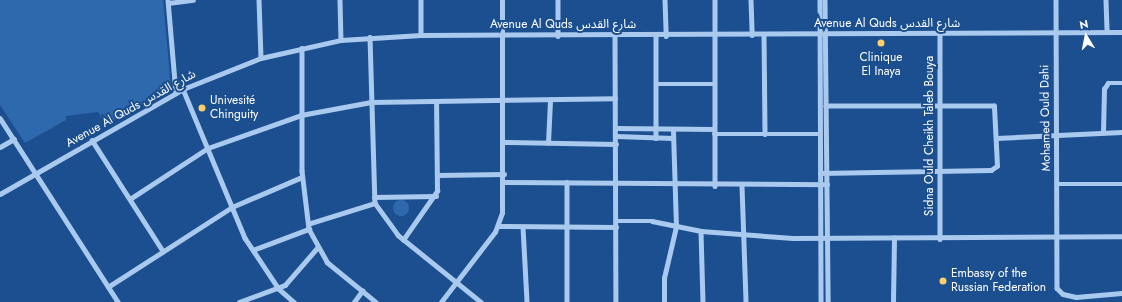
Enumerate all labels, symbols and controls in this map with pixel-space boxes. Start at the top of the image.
north arrow [1066,16,1106,56]
text: N [1078,16,1090,33]
street label: Avenue Al Quds شارع القدس [814,17,960,31]
street label: Avenue Al Quds شارع القدس [490,18,636,32]
marker: Clinique El Inaya [875,37,887,49]
place label: Clinique El Inaya [860,51,902,79]
street label: Sidna Ould Cheikh Taleb Bouya [923,56,937,216]
street label: Mohamed Ould Dahi [1038,65,1054,171]
street label: Avenue Al Quds شارع القدس [64,67,198,151]
place label: Univesité Chinguity [210,94,258,122]
marker: Univesité Chinguity [197,103,207,113]
place label: Embassy of the Russian Federation [951,267,1046,295]
marker: Embassy of the Russian Federation [938,276,948,286]

